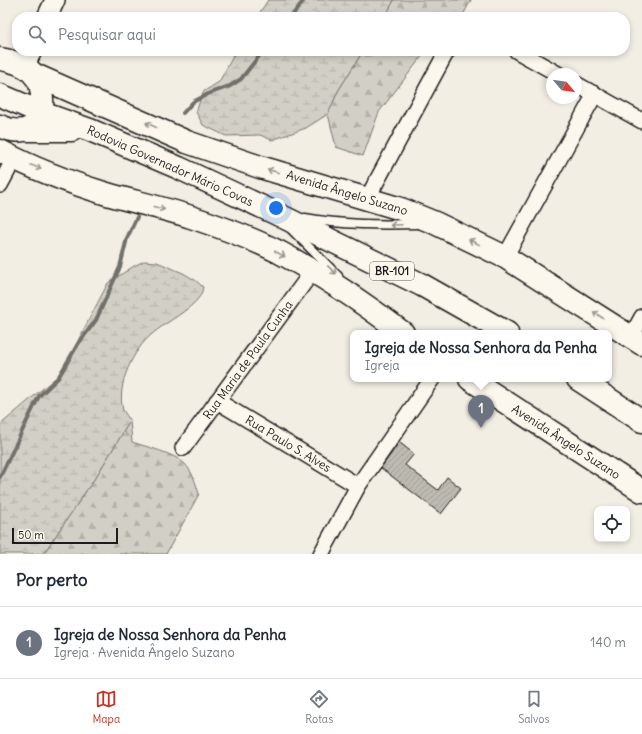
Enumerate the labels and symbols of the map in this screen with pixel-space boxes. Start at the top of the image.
north arrow [546,68,582,104]
one-way arrow [145,121,157,129]
street label: Rodovia Governador Mário Covas [85,122,256,209]
one-way arrow [29,164,41,172]
one-way arrow [266,167,279,174]
street label: Avenida Ângelo Suzano [285,167,410,218]
your location [266,198,286,218]
one-way arrow [152,205,165,212]
one-way arrow [390,221,403,228]
one-way arrow [468,238,480,245]
one-way arrow [274,250,286,258]
road number: BR-101 [370,262,414,280]
one-way arrow [327,265,337,275]
street label: Rua Maria de Paula Cunha [200,297,296,422]
one-way arrow [593,311,604,319]
pin: 1 [468,395,494,428]
street label: Avenida Ângelo Suzano [509,401,624,482]
street label: Rua Paulo S. Alves [243,412,334,475]
scale bar [12,526,118,545]

